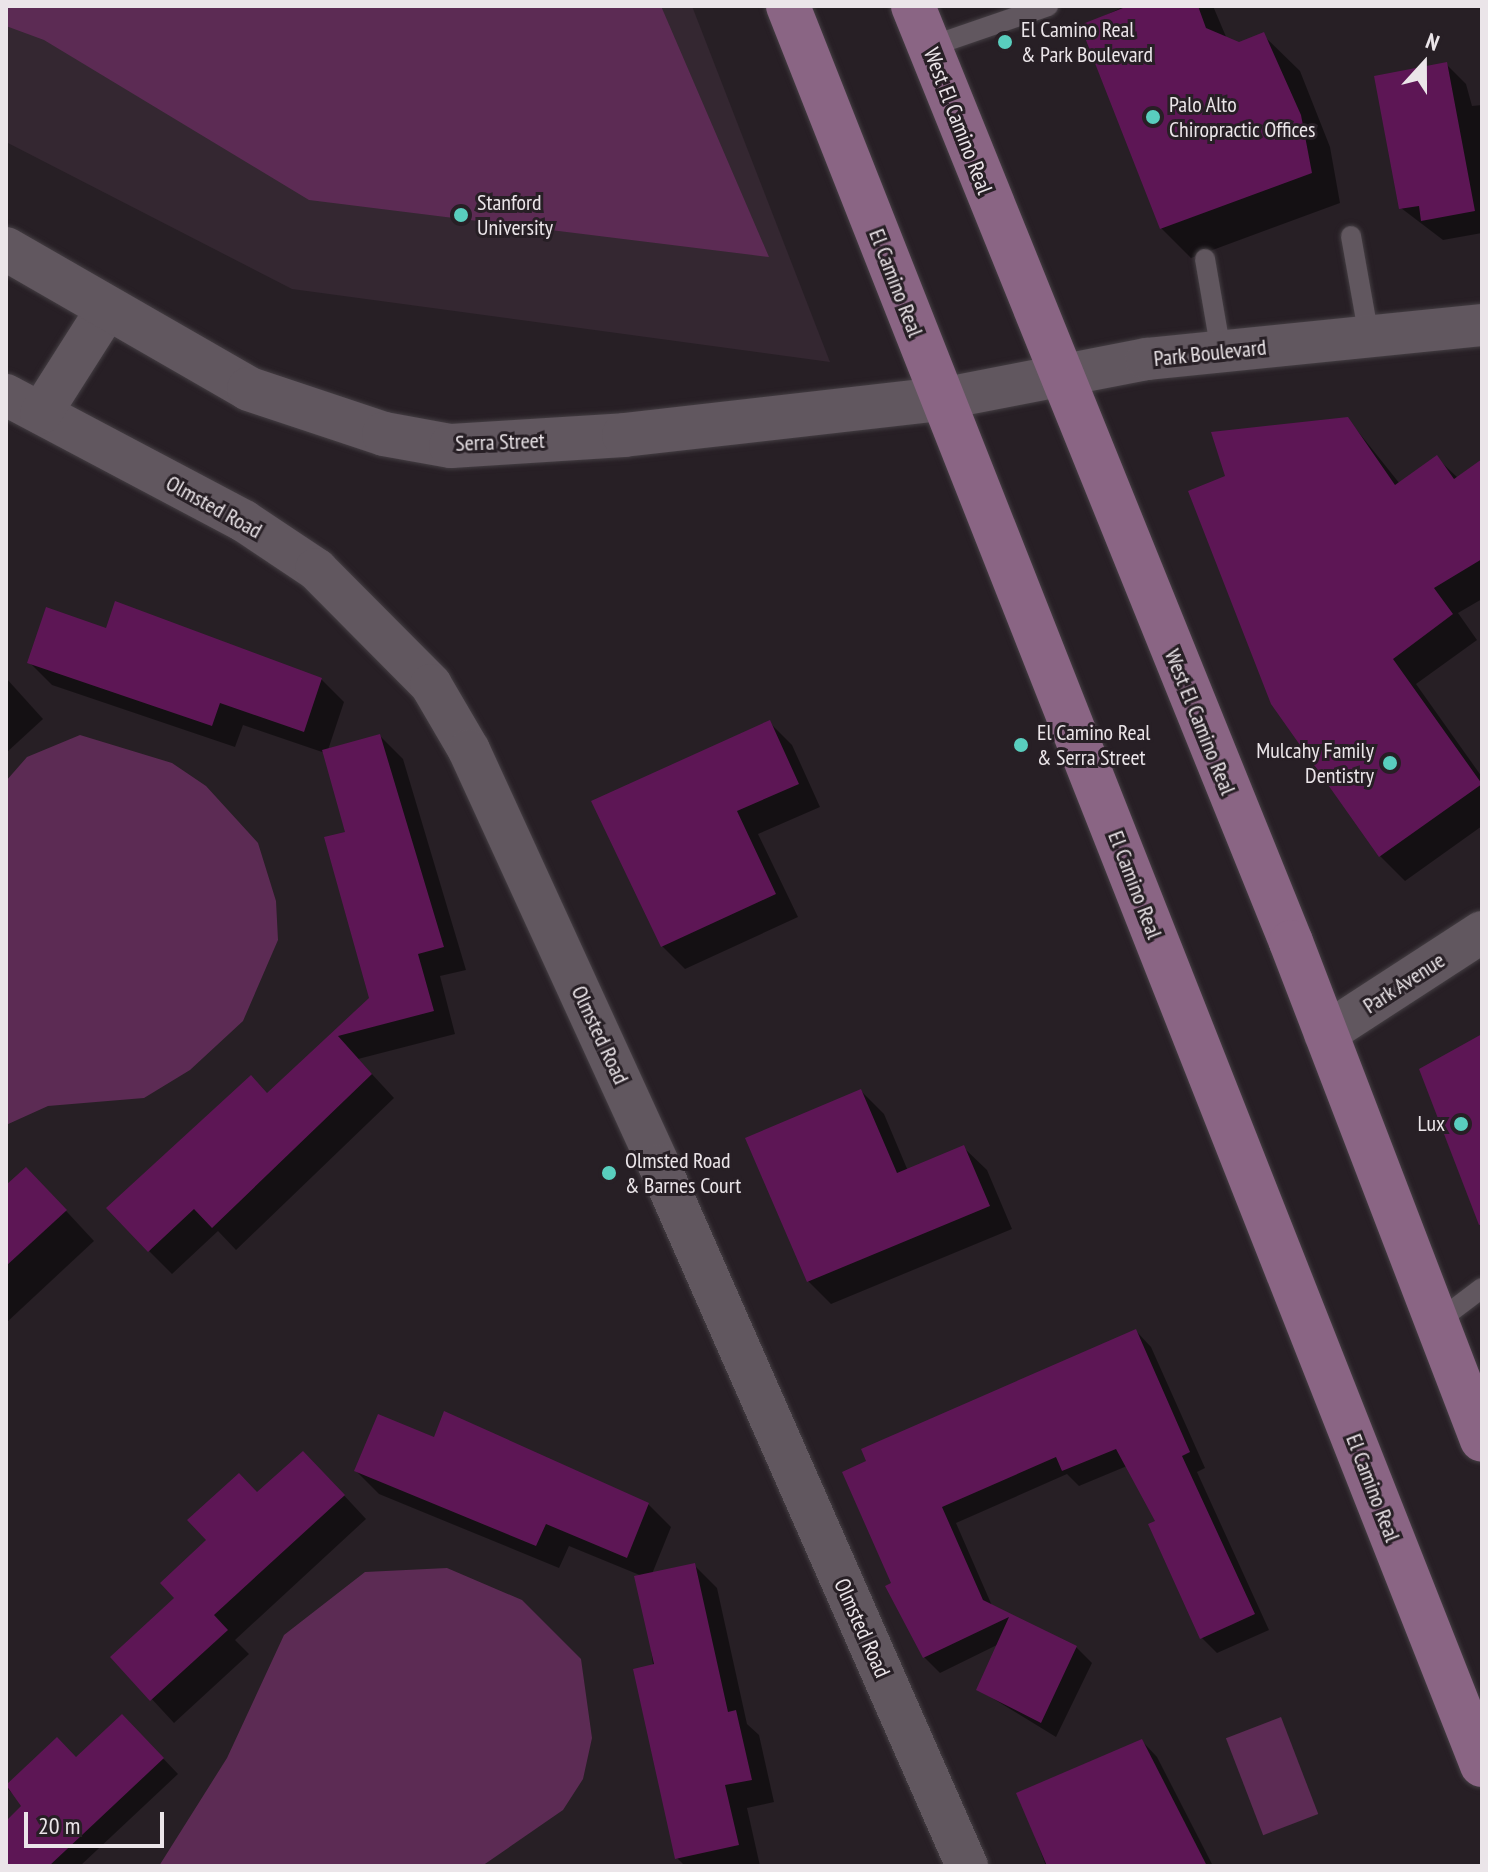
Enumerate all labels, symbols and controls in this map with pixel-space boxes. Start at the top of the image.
place label: El Camino Real & Park Boulevard [1021,16,1154,68]
north arrow [1384,24,1464,104]
text: N [1422,26,1443,57]
marker: El Camino Real & Park Boulevard [996,33,1014,51]
street label: West El Camino Real [918,44,998,198]
place label: Palo Alto Chiropractic Offices [1169,91,1316,142]
marker: Palo Alto Chiropractic Offices [1144,108,1162,126]
place label: Stanford University [477,189,553,240]
marker: Stanford University [452,206,470,224]
street label: El Camino Real [863,225,929,341]
street label: Park Boulevard [1152,334,1268,372]
street label: Serra Street [455,427,545,457]
street label: Olmsted Road [161,470,267,544]
street label: West El Camino Real [1159,645,1241,799]
place label: El Camino Real & Serra Street [1037,719,1150,770]
marker: El Camino Real & Serra Street [1012,736,1030,754]
place label: Mulcahy Family Dentistry [1256,737,1374,788]
marker: Mulcahy Family Dentistry [1381,754,1399,772]
street label: El Camino Real [1102,827,1168,943]
street label: Park Avenue [1358,947,1450,1019]
street label: Olmsted Road [566,982,634,1088]
place label: Lux [1418,1111,1445,1137]
marker: Lux [1452,1115,1470,1133]
place label: Olmsted Road & Barnes Court [625,1147,741,1198]
marker: Olmsted Road & Barnes Court [600,1164,618,1182]
street label: El Camino Real [1340,1430,1406,1546]
street label: Olmsted Road [828,1574,896,1682]
scale bar [28,1796,168,1846]
text: 20 m [38,1810,80,1841]

